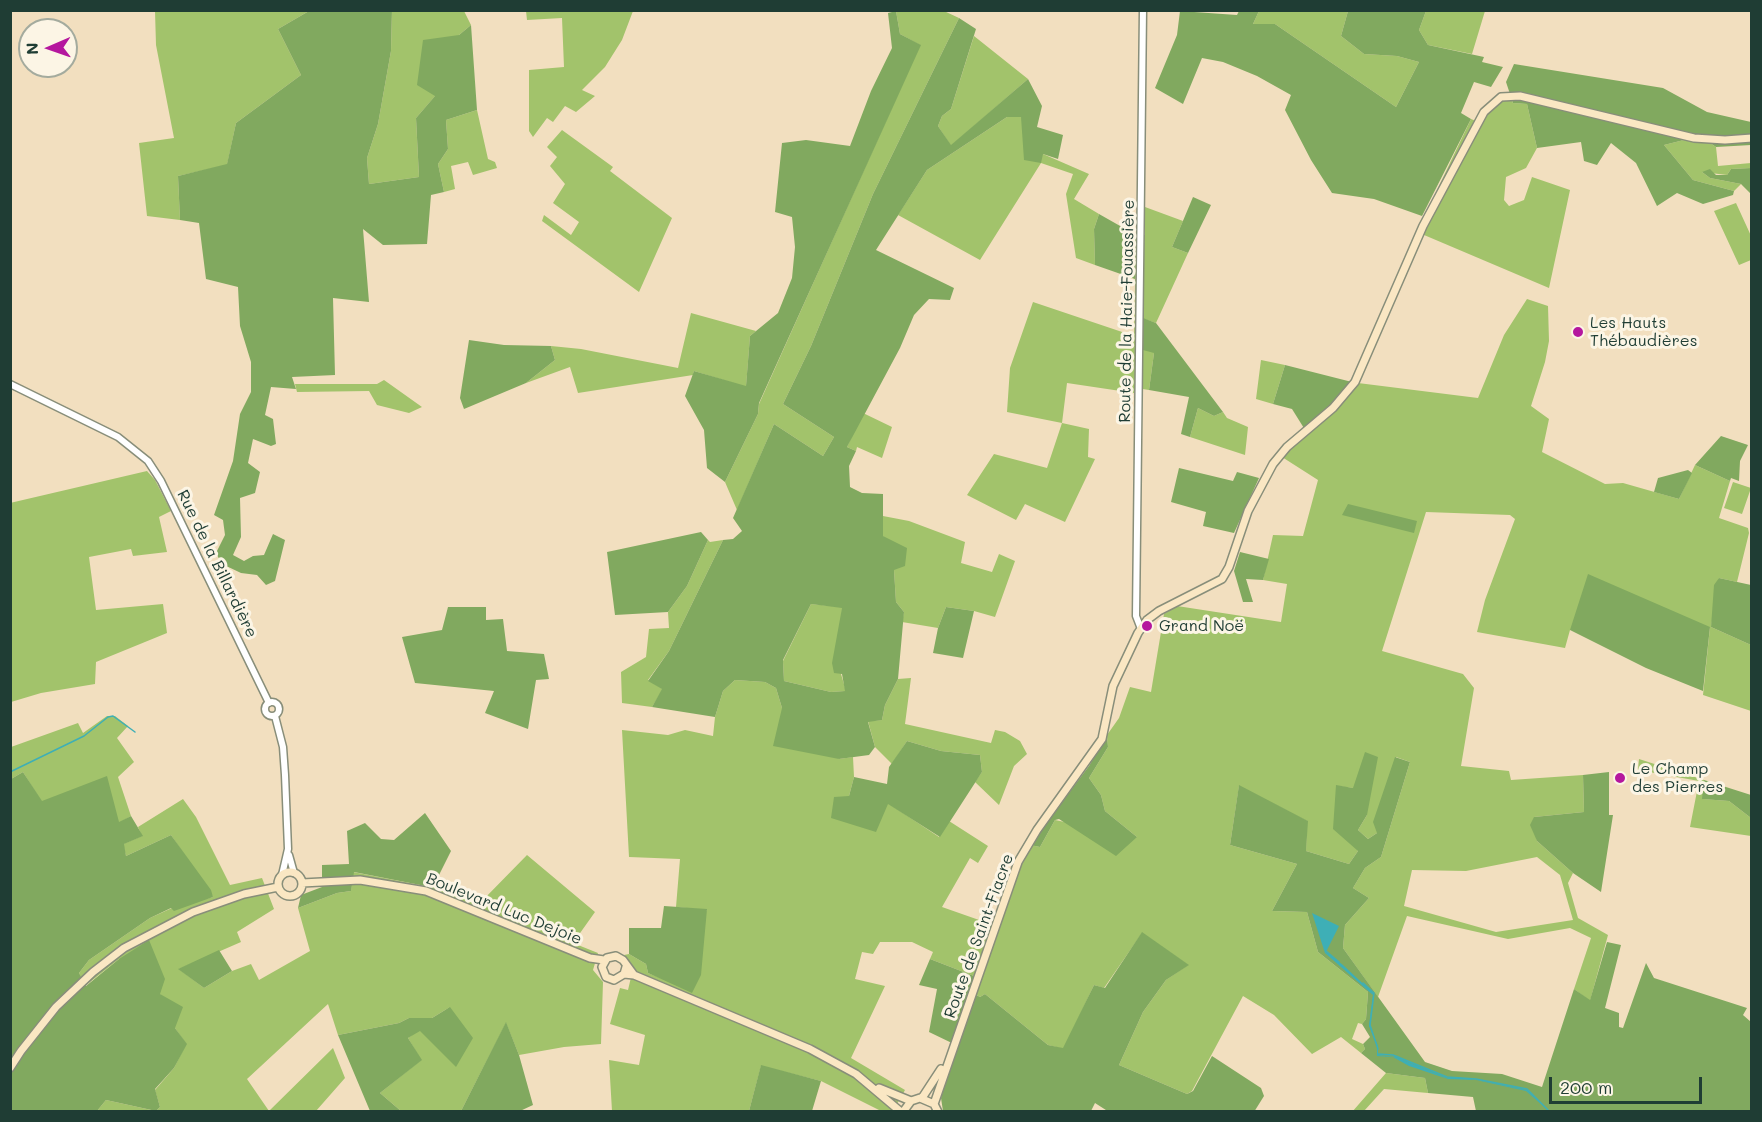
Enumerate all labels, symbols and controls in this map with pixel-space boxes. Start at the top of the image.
north arrow [18,18,78,78]
text: N [21,42,42,55]
street label: Route de la Haie-Fouassière [1115,199,1139,423]
place label: Les Hauts Thébaudières [1590,313,1697,351]
marker: Les Hauts Thébaudières [1571,325,1585,339]
street label: Rue de la Billardière [173,487,261,641]
place label: Grand Noë [1159,616,1244,636]
marker: Grand Noë [1140,619,1154,633]
place label: Le Champ des Pierres [1632,759,1723,797]
marker: Le Champ des Pierres [1613,771,1627,785]
street label: Route de Saint-Fiacre [940,851,1018,1021]
street label: Boulevard Luc Dejoie [423,869,585,949]
scale bar [1552,1065,1705,1103]
text: 200 m [1560,1075,1612,1099]

